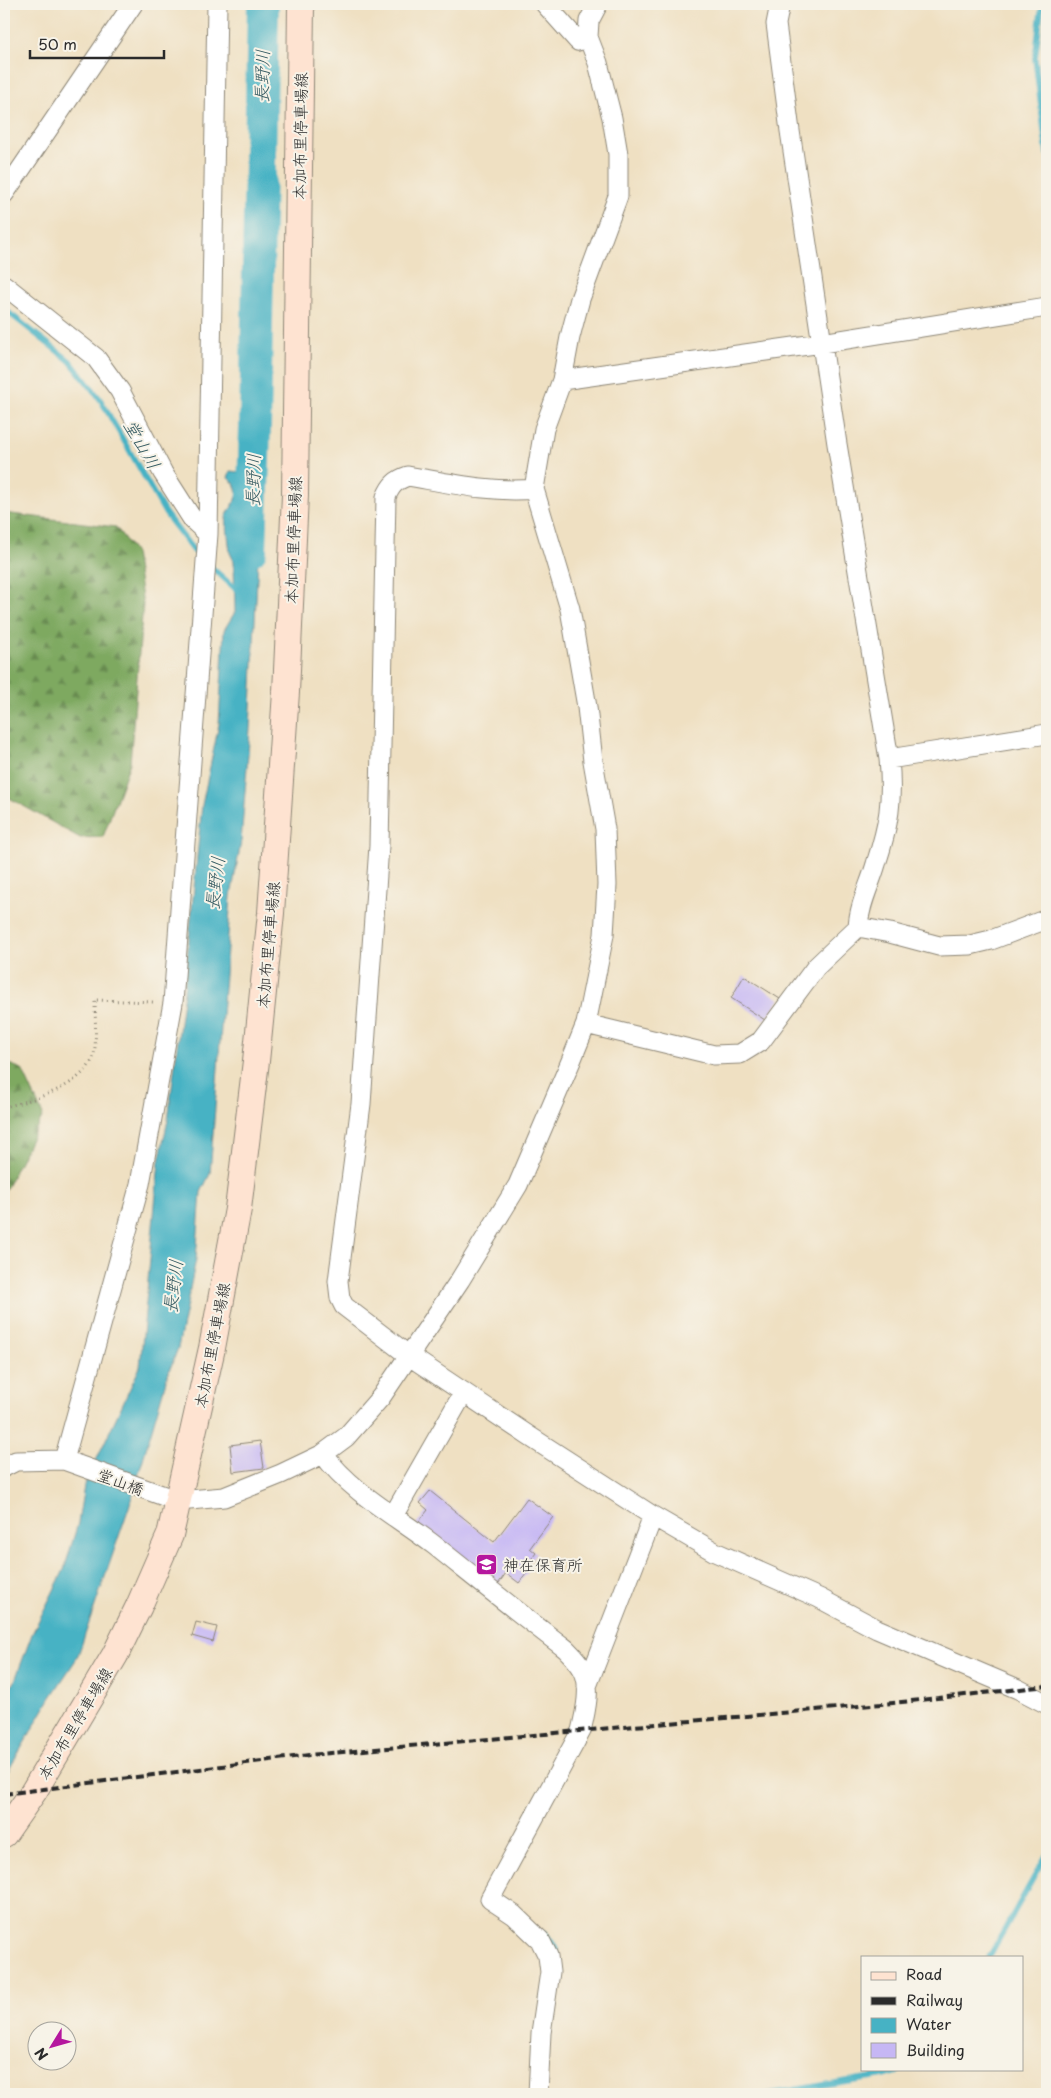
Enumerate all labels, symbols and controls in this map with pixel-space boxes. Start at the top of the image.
scale bar [30,28,164,60]
text: 50 m [38,32,77,55]
water label: 長野川 [247,49,275,103]
street label: 本加布里停車場線 [286,72,312,200]
water label: 堂山川 [118,414,168,474]
water label: 長野川 [238,453,266,507]
street label: 本加布里停車場線 [278,476,306,604]
water label: 長野川 [197,855,231,911]
street label: 本加布里停車場線 [249,880,285,1010]
water label: 長野川 [155,1258,189,1314]
street label: 本加布里停車場線 [187,1280,235,1410]
street label: 堂山橋 [94,1462,148,1500]
school or university icon: 神在保育所 [475,1552,499,1576]
place label: 神在保育所 [503,1552,583,1576]
street label: 本加布里停車場線 [31,1662,117,1784]
legend [861,1956,1024,2070]
text: Road [906,1962,942,1985]
text: Railway [906,1988,963,2011]
text: Water [906,2012,951,2035]
north arrow [28,2020,78,2070]
text: Building [906,2038,965,2061]
text: N [29,2043,53,2065]

